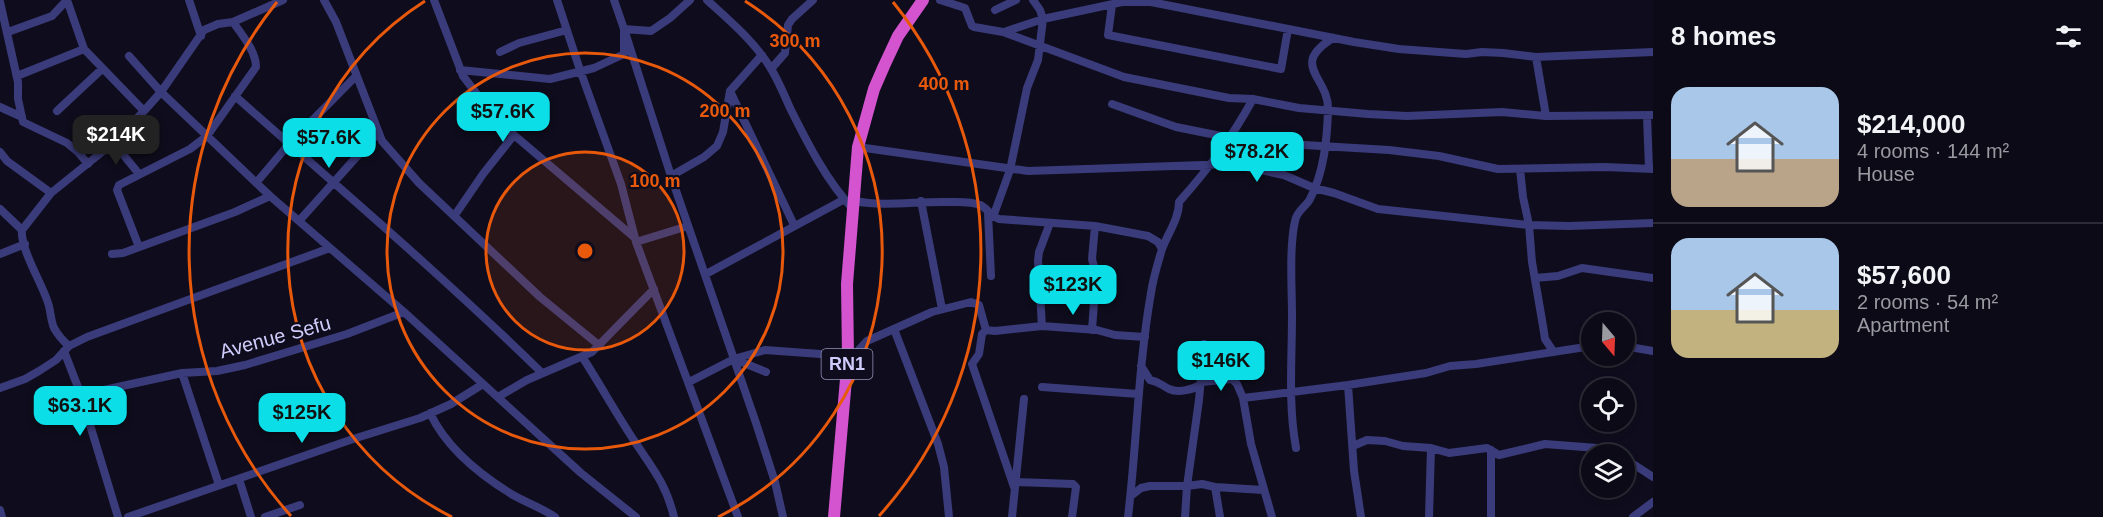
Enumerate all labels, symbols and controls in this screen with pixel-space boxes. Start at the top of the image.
icon: filters [2052,20,2085,53]
text: 8 homes [1671,21,1777,51]
text: 300 m [769,31,821,51]
text: 400 m [918,74,970,94]
pin: $57.6K [454,92,552,143]
text: $57.6K [471,100,535,122]
text: 200 m [699,101,751,121]
text: $214,000 [1857,109,1965,139]
icon: home [1719,111,1791,183]
pin: $214K [74,115,158,166]
pin: $57.6K [280,118,378,169]
text: $214K [87,123,145,145]
text: $57.6K [297,126,361,148]
pin: $78.2K [1208,132,1306,183]
text: $78.2K [1225,140,1289,162]
text: 4 rooms · 144 m² [1857,140,2009,162]
text: House [1857,163,1915,185]
text: 100 m [629,171,681,191]
centre of rings [575,241,595,261]
text: $57,600 [1857,260,1951,290]
icon: home [1719,262,1791,334]
pin: $123K [1031,265,1115,316]
text: $123K [1044,273,1102,295]
text: 2 rooms · 54 m² [1857,291,1998,313]
street label: Avenue Sefu [217,312,333,362]
north arrow [1581,312,1635,366]
map controls [1581,312,1635,498]
text: Apartment [1857,314,1949,336]
pin: $146K [1179,341,1263,392]
road number: RN1 [822,349,872,379]
text: $146K [1192,349,1250,371]
button: locate [1581,378,1635,432]
pin: $63.1K [31,386,129,437]
pin: $125K [260,393,344,444]
text: $63.1K [48,394,112,416]
text: $125K [273,401,331,423]
button: layers [1581,444,1635,498]

